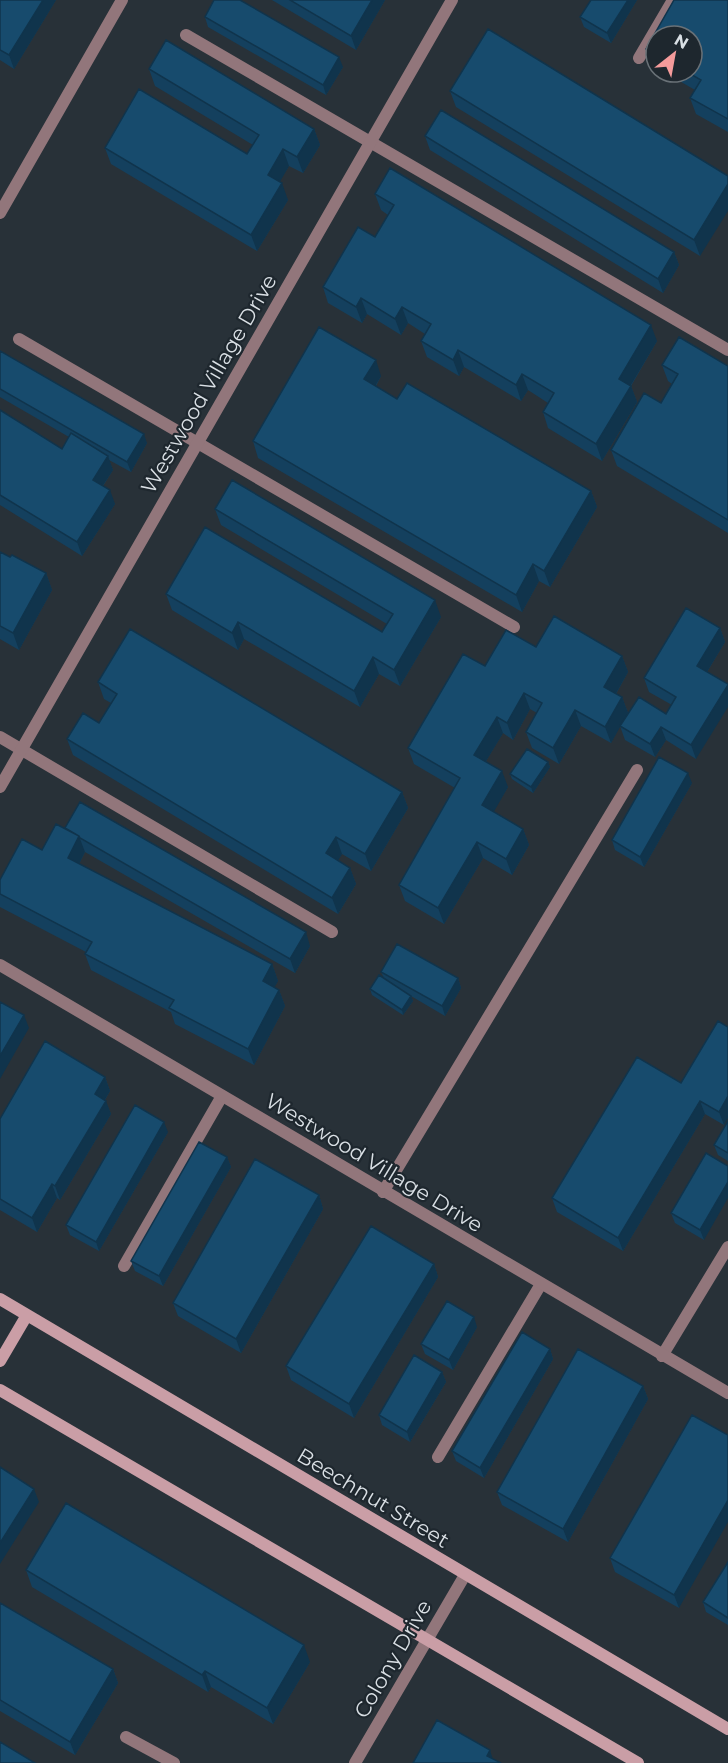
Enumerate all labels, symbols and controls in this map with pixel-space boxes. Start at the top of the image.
north arrow [644,24,704,84]
text: N [671,30,692,53]
street label: Westwood Village Drive [136,270,282,498]
street label: Westwood Village Drive [261,1088,487,1237]
street label: Beechnut Street [293,1442,454,1553]
street label: Colony Drive [349,1595,436,1722]

